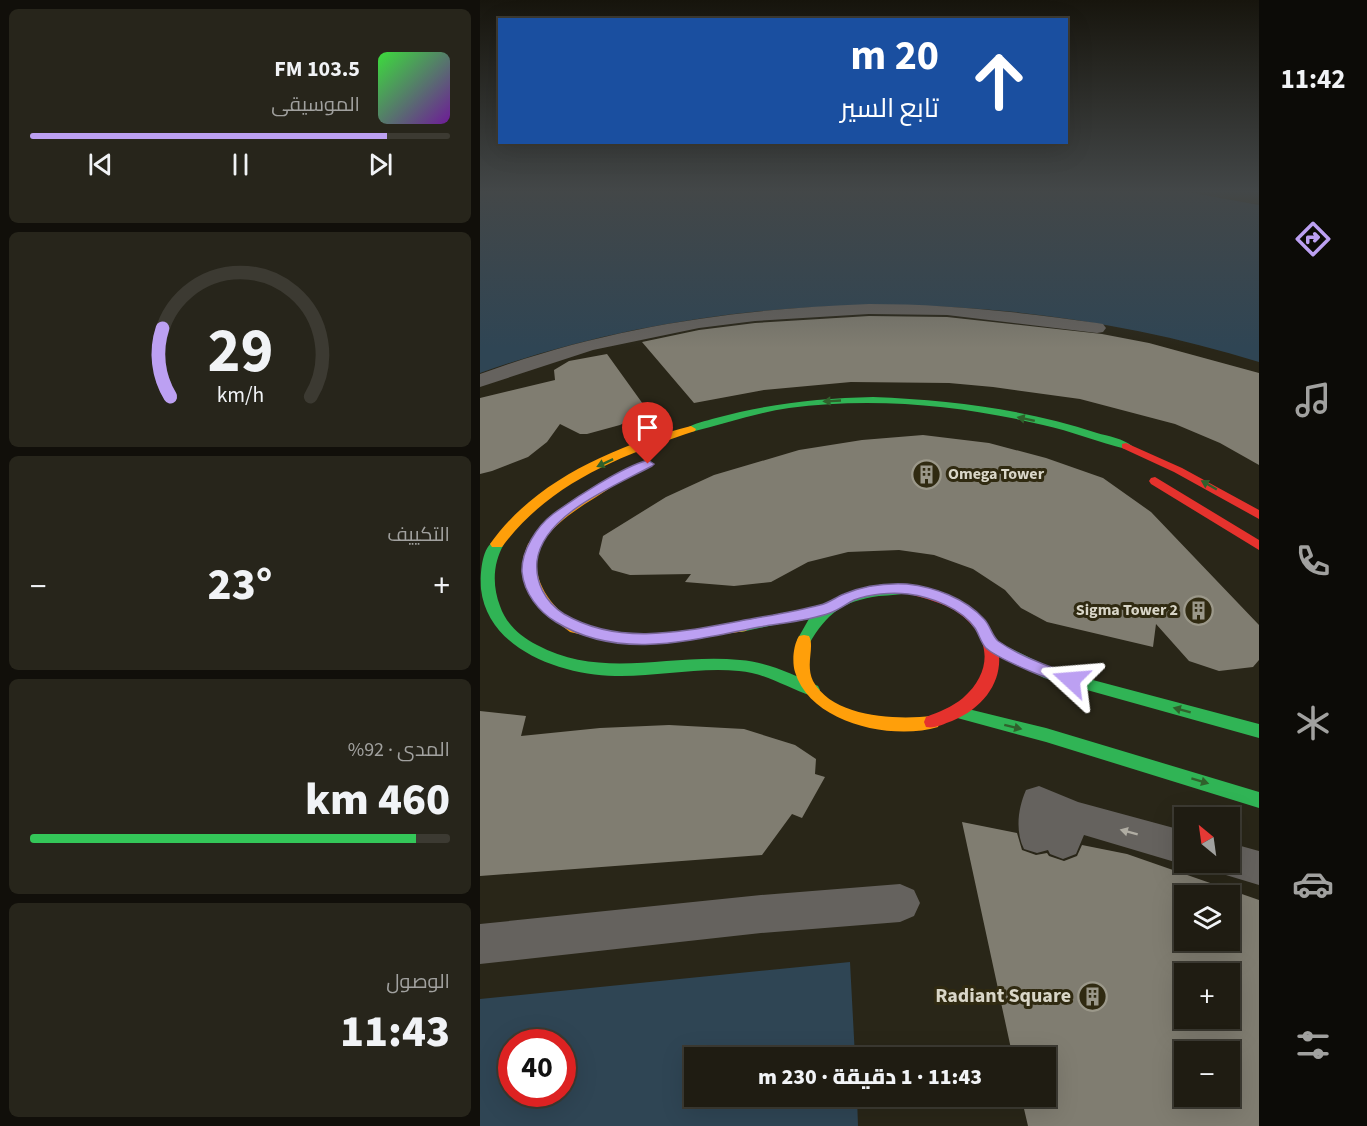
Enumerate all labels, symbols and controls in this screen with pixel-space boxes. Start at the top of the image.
text: 20 m [850,26,939,86]
icon: ahead [960,42,1038,120]
text: 103.5 FM [274,53,360,85]
text: 11:42 [1280,60,1346,99]
text: تابع السير [840,89,939,128]
text: الموسيقى [271,91,360,119]
icon: previous [84,148,117,181]
icon: pause [224,148,257,181]
icon: next [364,148,397,181]
icon: directions [1292,218,1334,260]
text: 29 [207,307,273,396]
icon: music [1292,379,1334,421]
text: km/h [216,380,264,411]
one-way arrow [823,397,842,406]
pin [622,402,673,464]
icon: arrive [631,411,664,444]
one-way arrow [1016,414,1035,423]
building icon: Omega Tower [911,458,943,490]
one-way arrow [597,459,614,468]
place label: Omega Tower [948,463,1045,485]
one-way arrow [1200,481,1217,491]
text: التكييف [387,521,450,549]
icon: phone [1292,540,1334,582]
text: 23° [208,553,272,617]
text: − [30,563,46,610]
text: + [434,563,450,610]
building icon: Sigma Tower 2 [1183,594,1215,626]
place label: Sigma Tower 2 [1076,599,1178,621]
position arrow [1039,648,1103,712]
icon: climate [1292,702,1334,744]
one-way arrow [1173,705,1191,714]
one-way arrow [1004,722,1022,732]
text: المدى · 92% [348,736,450,764]
text: 460 km [305,768,450,832]
one-way arrow [1191,777,1209,786]
north arrow [1174,807,1240,873]
map controls [1174,807,1240,1107]
one-way arrow [1119,827,1138,837]
icon: car [1292,863,1334,905]
button: layers [1174,885,1240,951]
button: + [1174,963,1240,1029]
text: الوصول [386,968,450,996]
building icon: Radiant Square [1076,980,1108,1012]
place label: Radiant Square [935,982,1071,1010]
text: 11:43 [340,1000,450,1064]
icon: filters [1292,1024,1334,1066]
speed limit sign: 40 [498,1029,576,1107]
button: − [1174,1041,1240,1107]
text: 11:43 · 1 دقيقة · 230 m [758,1061,982,1093]

